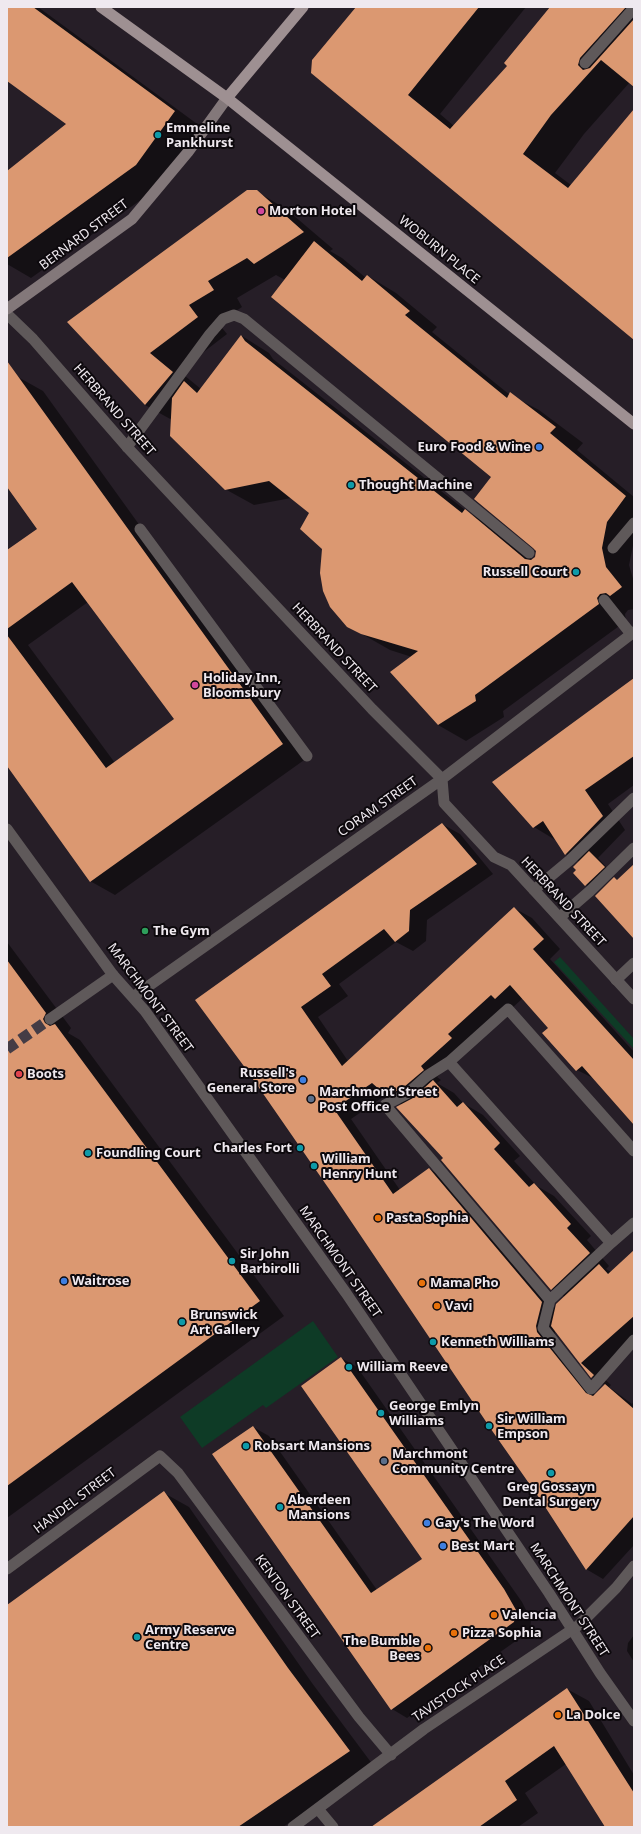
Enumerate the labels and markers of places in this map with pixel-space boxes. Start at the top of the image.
place label: Emmeline Pankhurst [166,120,233,151]
marker: Emmeline Pankhurst [153,130,163,140]
place label: Morton Hotel [269,203,356,219]
marker: Morton Hotel [256,206,266,216]
place label: Euro Food & Wine [417,439,531,455]
marker: Euro Food & Wine [534,442,544,452]
place label: Thought Machine [359,477,473,493]
marker: Thought Machine [346,480,356,490]
place label: Russell Court [483,564,568,580]
marker: Russell Court [571,567,581,577]
place label: Holiday Inn, Bloomsbury [203,670,281,701]
marker: Holiday Inn, Bloomsbury [190,680,200,690]
place label: The Gym [153,923,210,939]
marker: The Gym [140,926,150,936]
place label: Russell's General Store [207,1065,295,1096]
place label: Boots [27,1066,64,1082]
marker: Boots [14,1069,24,1079]
marker: Russell's General Store [298,1075,308,1085]
place label: Marchmont Street Post Office [319,1084,438,1115]
marker: Marchmont Street Post Office [306,1094,316,1104]
place label: Charles Fort [213,1140,292,1156]
marker: Charles Fort [295,1143,305,1153]
place label: Foundling Court [96,1145,201,1161]
marker: Foundling Court [83,1148,93,1158]
place label: William Henry Hunt [322,1151,397,1182]
marker: William Henry Hunt [309,1161,319,1171]
place label: Pasta Sophia [386,1210,469,1226]
marker: Pasta Sophia [373,1213,383,1223]
place label: Sir John Barbirolli [240,1246,300,1277]
marker: Sir John Barbirolli [227,1256,237,1266]
place label: Waitrose [72,1273,130,1289]
place label: Mama Pho [430,1275,499,1291]
marker: Waitrose [59,1276,69,1286]
marker: Mama Pho [417,1278,427,1288]
place label: Vavi [445,1298,472,1314]
marker: Vavi [432,1301,442,1311]
place label: Brunswick Art Gallery [190,1307,260,1338]
marker: Brunswick Art Gallery [177,1317,187,1327]
place label: Kenneth Williams [441,1334,555,1350]
marker: Kenneth Williams [428,1337,438,1347]
place label: William Reeve [357,1359,448,1375]
marker: William Reeve [344,1362,354,1372]
place label: George Emlyn Williams [389,1398,479,1429]
marker: George Emlyn Williams [376,1408,386,1418]
place label: Sir William Empson [497,1411,566,1442]
marker: Sir William Empson [484,1421,494,1431]
place label: Robsart Mansions [254,1438,370,1454]
marker: Robsart Mansions [241,1441,251,1451]
place label: Marchmont Community Centre [392,1446,515,1477]
marker: Marchmont Community Centre [379,1456,389,1466]
marker: Greg Gossayn Dental Surgery [546,1468,556,1478]
place label: Greg Gossayn Dental Surgery [503,1479,599,1510]
place label: Aberdeen Mansions [288,1492,351,1523]
marker: Aberdeen Mansions [275,1502,285,1512]
place label: Gay's The Word [435,1515,534,1531]
marker: Gay's The Word [422,1518,432,1528]
place label: Best Mart [451,1538,514,1554]
marker: Best Mart [438,1541,448,1551]
place label: Valencia [502,1607,556,1623]
marker: Valencia [489,1610,499,1620]
place label: Army Reserve Centre [145,1622,235,1653]
place label: Pizza Sophia [462,1625,542,1641]
marker: Pizza Sophia [449,1628,459,1638]
marker: Army Reserve Centre [132,1632,142,1642]
place label: The Bumble Bees [343,1633,420,1664]
marker: The Bumble Bees [423,1643,433,1653]
place label: La Dolce [566,1707,620,1723]
marker: La Dolce [553,1710,563,1720]

